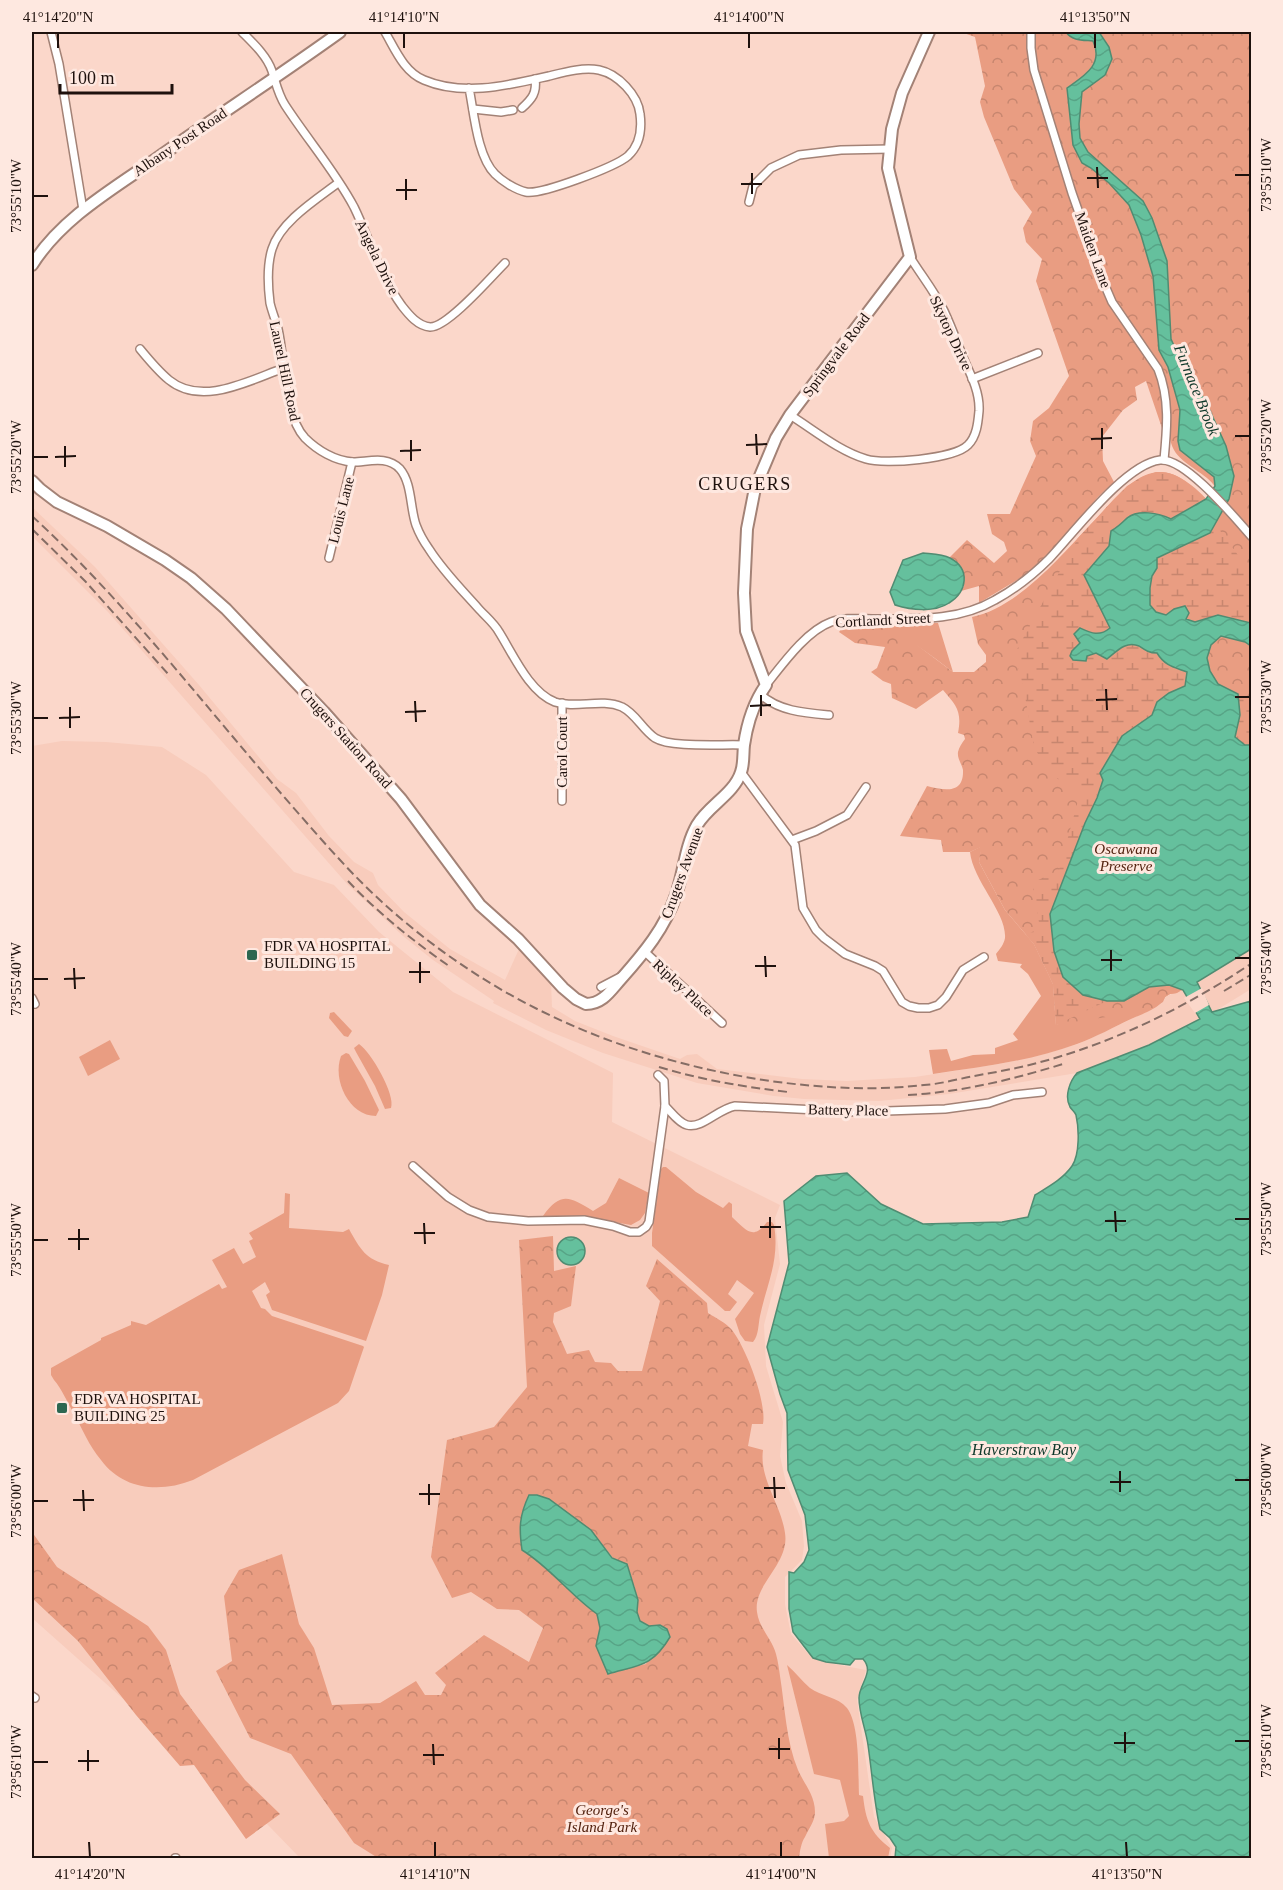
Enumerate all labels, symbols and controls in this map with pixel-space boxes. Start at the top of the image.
text: 41°14'20"N [23,9,93,25]
text: 41°14'10"N [369,9,439,25]
text: 41°14'00"N [714,9,784,25]
text: 41°13'50"N [1060,9,1130,25]
scale bar [60,57,172,95]
text: 100 m [69,68,115,88]
street label: Albany Post Road [130,105,230,179]
text: 73°55'10"W [1258,137,1274,212]
text: 73°55'10"W [8,158,24,233]
street label: Maiden Lane [1072,210,1114,290]
street label: Angela Drive [352,217,402,297]
street label: Skytop Drive [927,293,975,373]
street label: Springvale Road [799,310,873,400]
street label: Laurel Hill Road [267,320,303,423]
water label: Furnace Brook [1171,341,1223,439]
text: 73°55'20"W [1258,398,1274,473]
text: 73°55'20"W [8,419,24,494]
district label: CRUGERS [698,474,792,494]
street label: Louis Lane [325,475,357,545]
street label: Cortlandt Street [835,609,932,630]
text: 73°55'30"W [1258,659,1274,734]
text: 73°55'30"W [8,680,24,755]
street label: Crugers Station Road [297,685,395,792]
street label: Carol Court [554,716,570,788]
street label: Crugers Avenue [658,825,706,921]
park label: Oscawana Preserve [1094,841,1158,874]
text: 73°55'40"W [1258,920,1274,995]
place label: FDR VA HOSPITAL BUILDING 15 [264,938,391,971]
text: 73°55'40"W [8,941,24,1016]
marker: FDR VA HOSPITAL BUILDING 15 [245,948,259,962]
street label: Ripley Place [650,956,717,1020]
street label: Battery Place [808,1101,889,1119]
text: 73°55'50"W [1258,1181,1274,1256]
text: 73°55'50"W [8,1202,24,1277]
place label: FDR VA HOSPITAL BUILDING 25 [74,1391,201,1424]
marker: FDR VA HOSPITAL BUILDING 25 [55,1401,69,1415]
water label: Haverstraw Bay [971,1441,1077,1459]
text: 73°56'00"W [1258,1442,1274,1517]
text: 73°56'00"W [8,1463,24,1538]
text: 73°56'10"W [1258,1703,1274,1778]
text: 73°56'10"W [8,1724,24,1799]
park label: George's Island Park [566,1802,638,1835]
text: 41°14'20"N [55,1866,125,1882]
text: 41°14'10"N [400,1866,470,1882]
text: 41°14'00"N [746,1866,816,1882]
text: 41°13'50"N [1092,1866,1162,1882]

